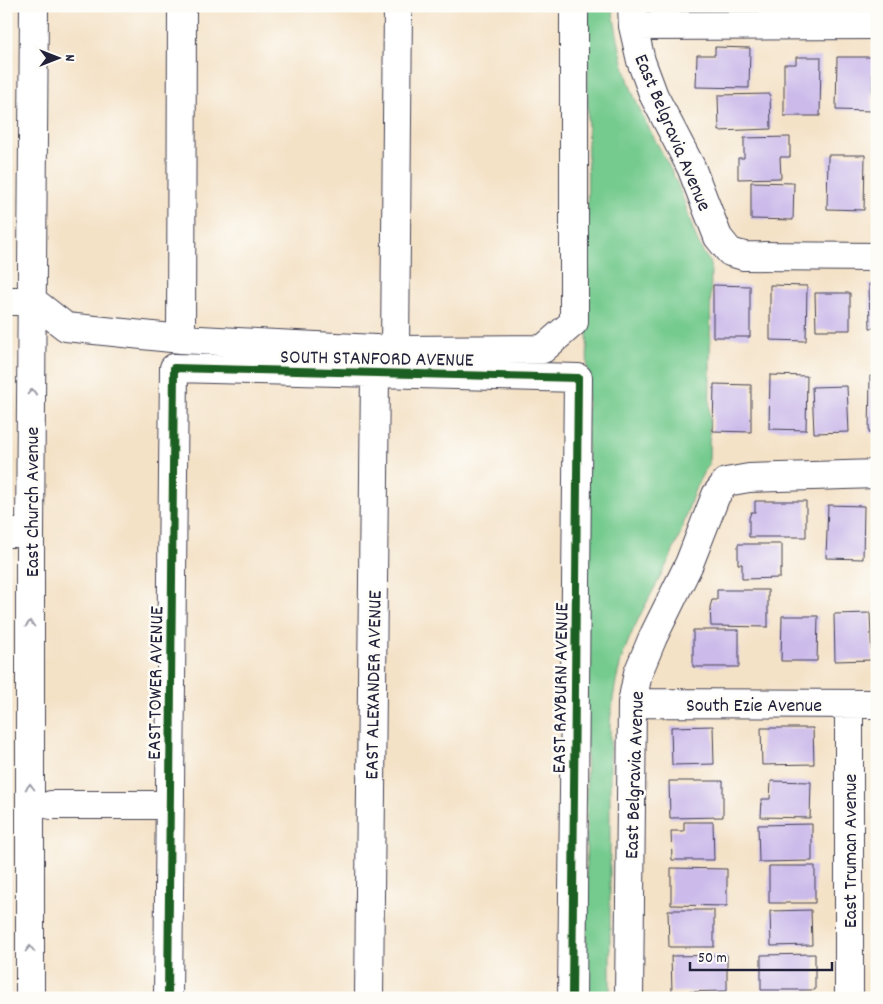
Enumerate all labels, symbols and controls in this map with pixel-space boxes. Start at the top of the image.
north arrow [32,32,82,82]
street label: East Belgravia Avenue [626,50,717,216]
text: N [59,55,79,62]
street label: SOUTH STANFORD AVENUE [280,344,474,376]
one-way arrow [27,387,37,395]
street label: East Church Avenue [20,427,48,577]
street label: EAST ALEXANDER AVENUE [359,590,391,780]
street label: EAST RAYBURN AVENUE [547,602,577,774]
street label: EAST TOWER AVENUE [142,606,172,760]
one-way arrow [25,620,35,628]
street label: East Belgravia Avenue [619,690,653,860]
street label: South Ezie Avenue [686,693,822,721]
street label: East Truman Avenue [838,774,866,928]
one-way arrow [25,782,35,790]
scale bar [690,939,833,971]
one-way arrow [25,945,35,952]
text: 50 m [698,948,727,970]

